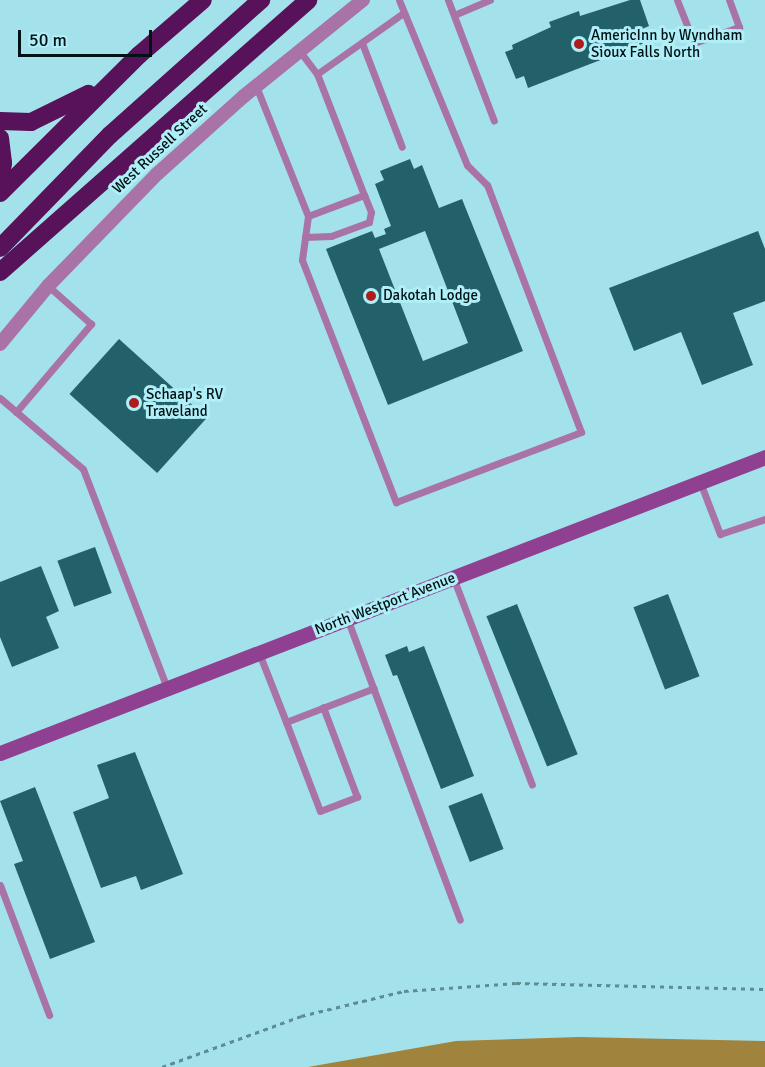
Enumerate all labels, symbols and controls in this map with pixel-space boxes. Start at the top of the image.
scale bar [21,18,154,56]
place label: AmericInn by Wyndham Sioux Falls North [591,26,742,61]
text: 50 m [29,29,67,51]
marker: AmericInn by Wyndham Sioux Falls North [572,37,586,51]
street label: West Russell Street [109,100,211,198]
place label: Dakotah Lodge [383,287,478,305]
marker: Dakotah Lodge [364,289,378,303]
place label: Schaap's RV Traveland [146,385,223,420]
marker: Schaap's RV Traveland [127,396,141,410]
street label: North Westport Avenue [312,569,458,639]

